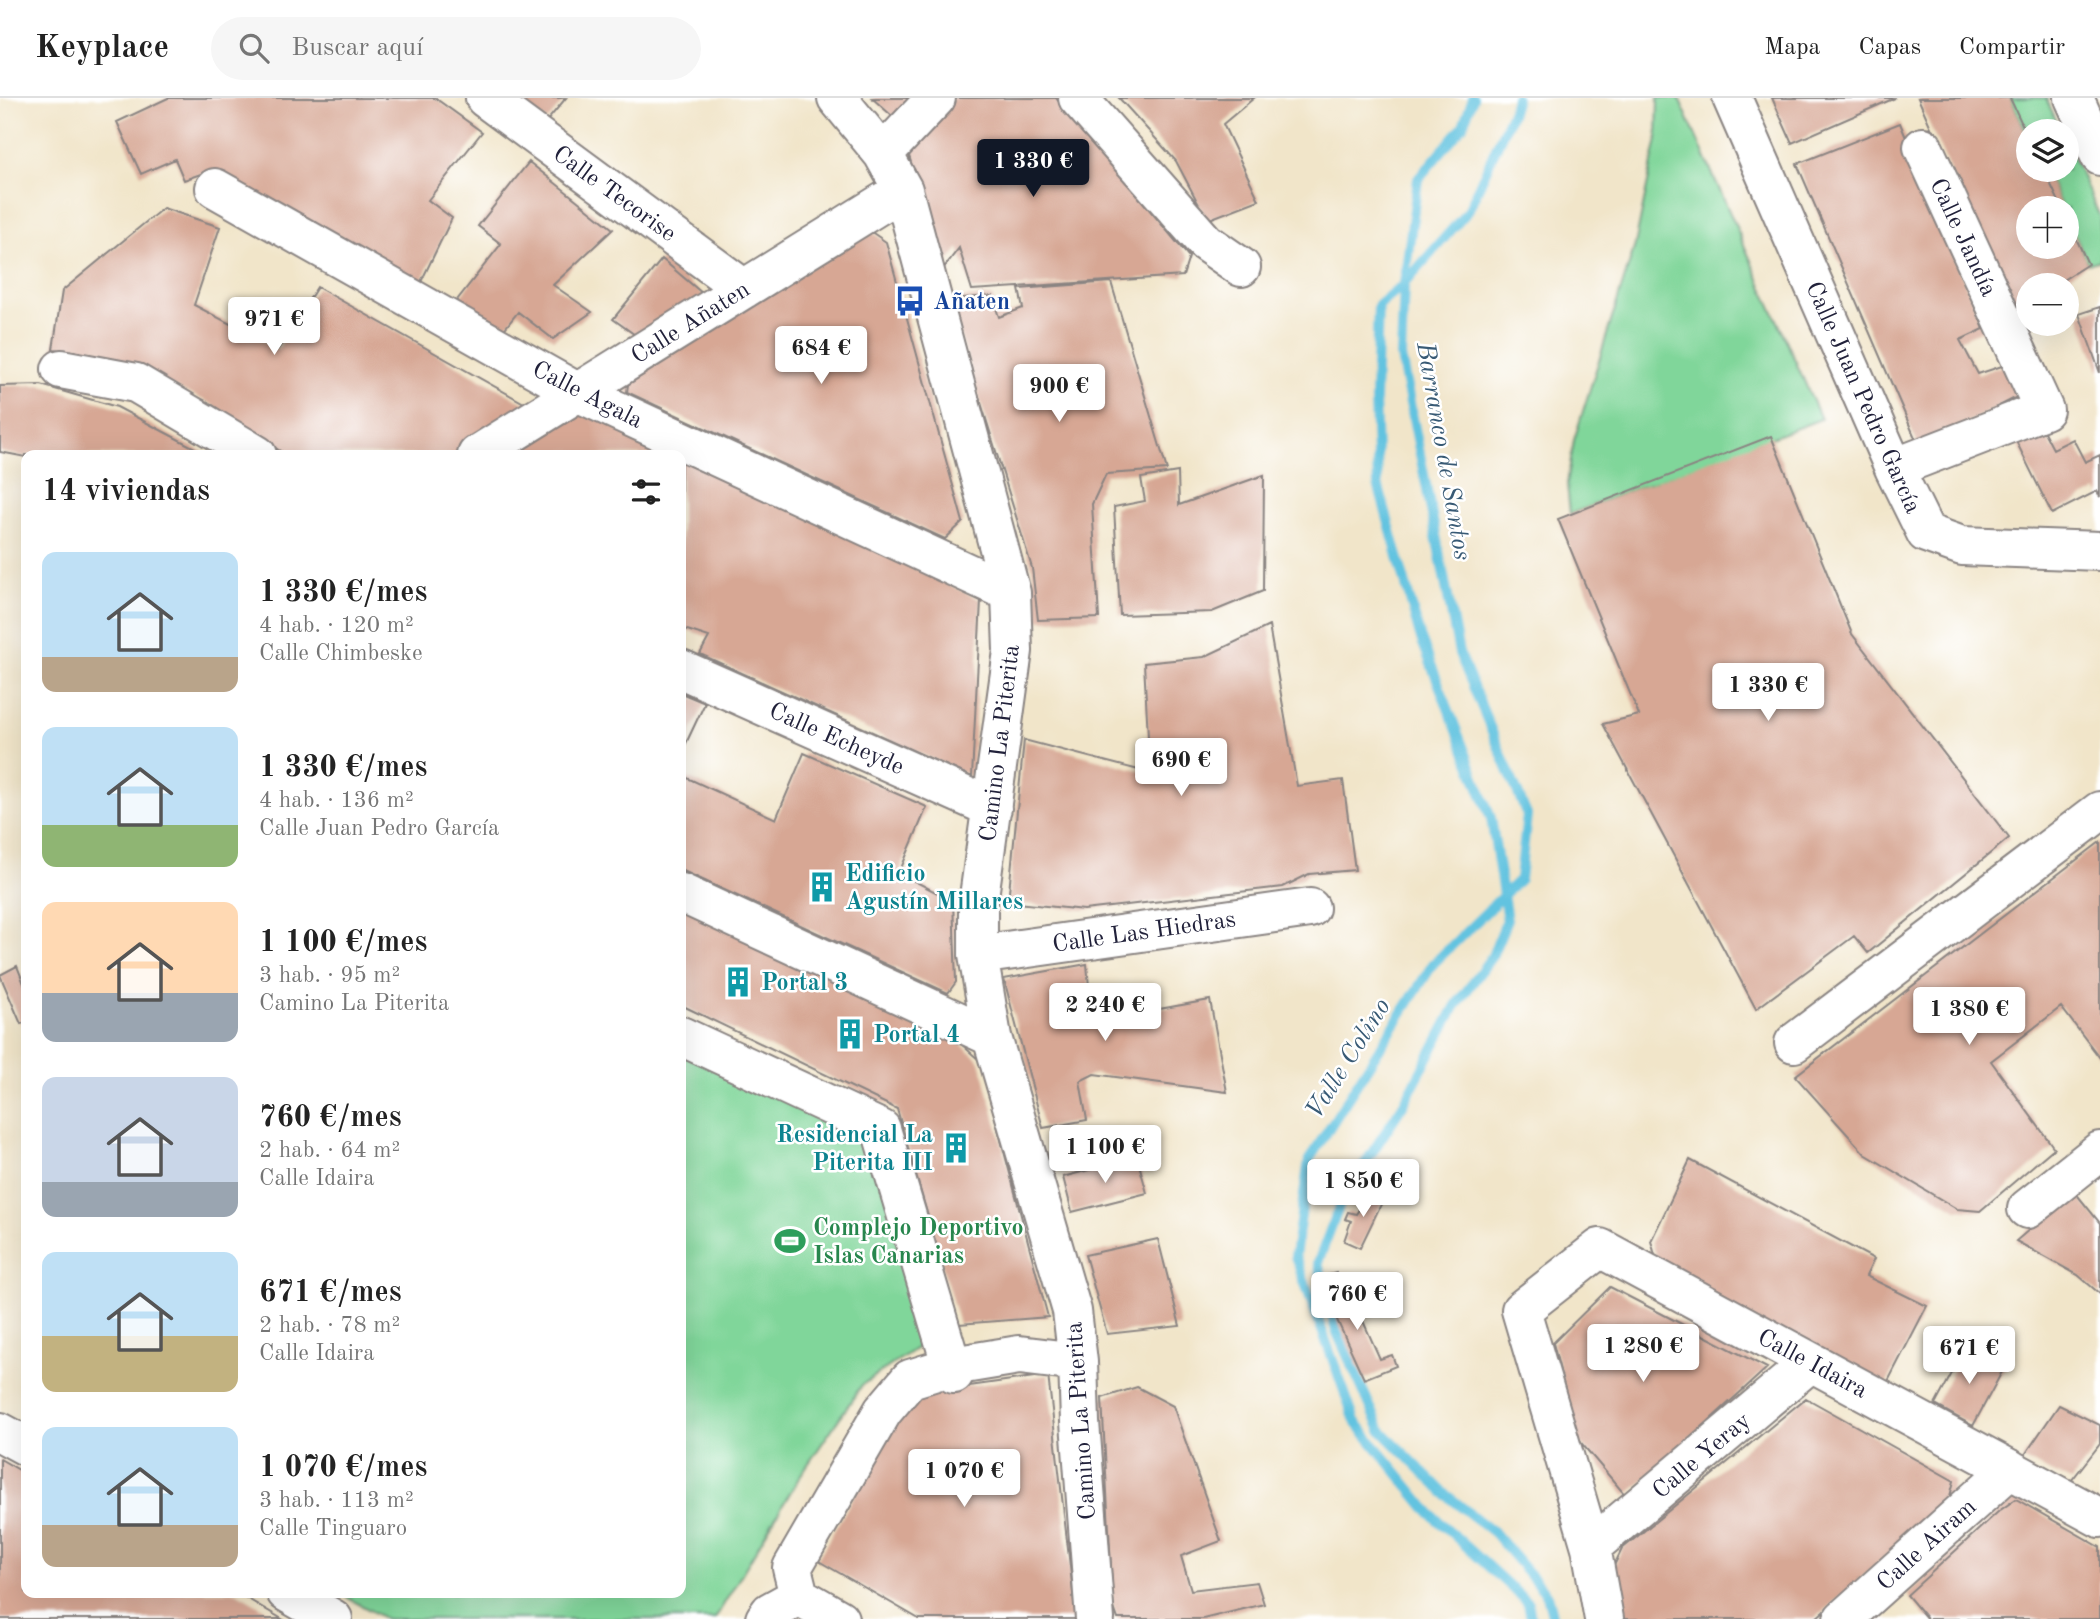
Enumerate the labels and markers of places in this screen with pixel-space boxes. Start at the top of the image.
pin: 1 330 € [968,140,1098,199]
bus stop icon: Añaten [893,284,927,318]
place label: Añaten [933,291,1010,315]
pin: 971 € [225,298,323,357]
pin: 684 € [772,327,870,386]
pin: 900 € [1010,364,1108,424]
pin: 1 330 € [1703,664,1833,723]
pin: 690 € [1132,738,1230,798]
place label: Edificio Agustín Millares [845,863,1023,915]
building icon: Edificio Agustín Millares [805,870,839,904]
building icon: Portal 3 [721,965,755,999]
place label: Portal 3 [761,972,848,996]
pin: 2 240 € [1040,984,1170,1043]
pin: 1 380 € [1904,988,2034,1047]
building icon: Portal 4 [833,1017,867,1051]
place label: Portal 4 [873,1024,960,1048]
place label: Residencial La Piterita III [776,1124,933,1176]
pin: 1 100 € [1040,1126,1170,1185]
building icon: Residencial La Piterita III [939,1131,973,1165]
pin: 1 850 € [1298,1160,1428,1219]
place label: Complejo Deportivo Islas Canarias [813,1217,1023,1269]
sports icon: Complejo Deportivo Islas Canarias [773,1224,807,1258]
pin: 760 € [1308,1272,1406,1332]
pin: 1 280 € [1578,1324,1708,1384]
pin: 671 € [1920,1326,2018,1386]
pin: 1 070 € [899,1450,1029,1509]

